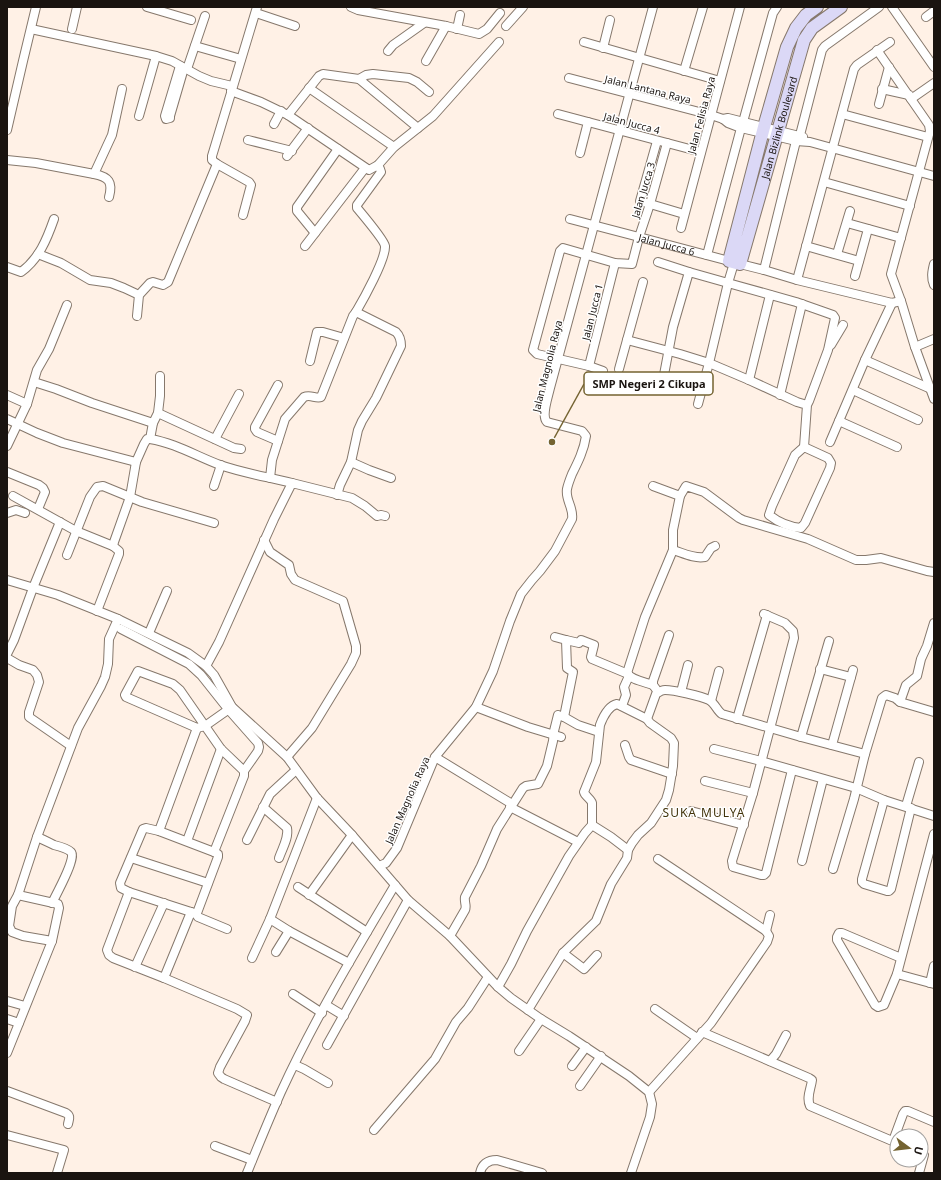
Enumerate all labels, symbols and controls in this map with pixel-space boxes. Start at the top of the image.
street label: Jalan Lantana Raya [602,71,693,106]
street label: Jalan Felisia Raya [684,75,718,156]
street label: Jalan Bizlink Boulevard [757,75,800,182]
street label: Jalan Jucca 4 [601,109,662,137]
street label: Jalan Jucca 3 [628,160,658,221]
street label: Jalan Jucca 6 [636,230,697,259]
street label: Jalan Jucca 1 [578,282,606,343]
street label: Jalan Magnolia Raya [529,319,565,414]
callout: SMP Negeri 2 Cikupa [584,372,713,395]
text: SMP Negeri 2 Cikupa [592,376,706,391]
street label: Jalan Magnolia Raya [381,754,433,847]
district label: SUKA MULYA [663,804,745,821]
north arrow [889,1128,929,1168]
text: U [911,1145,927,1157]

